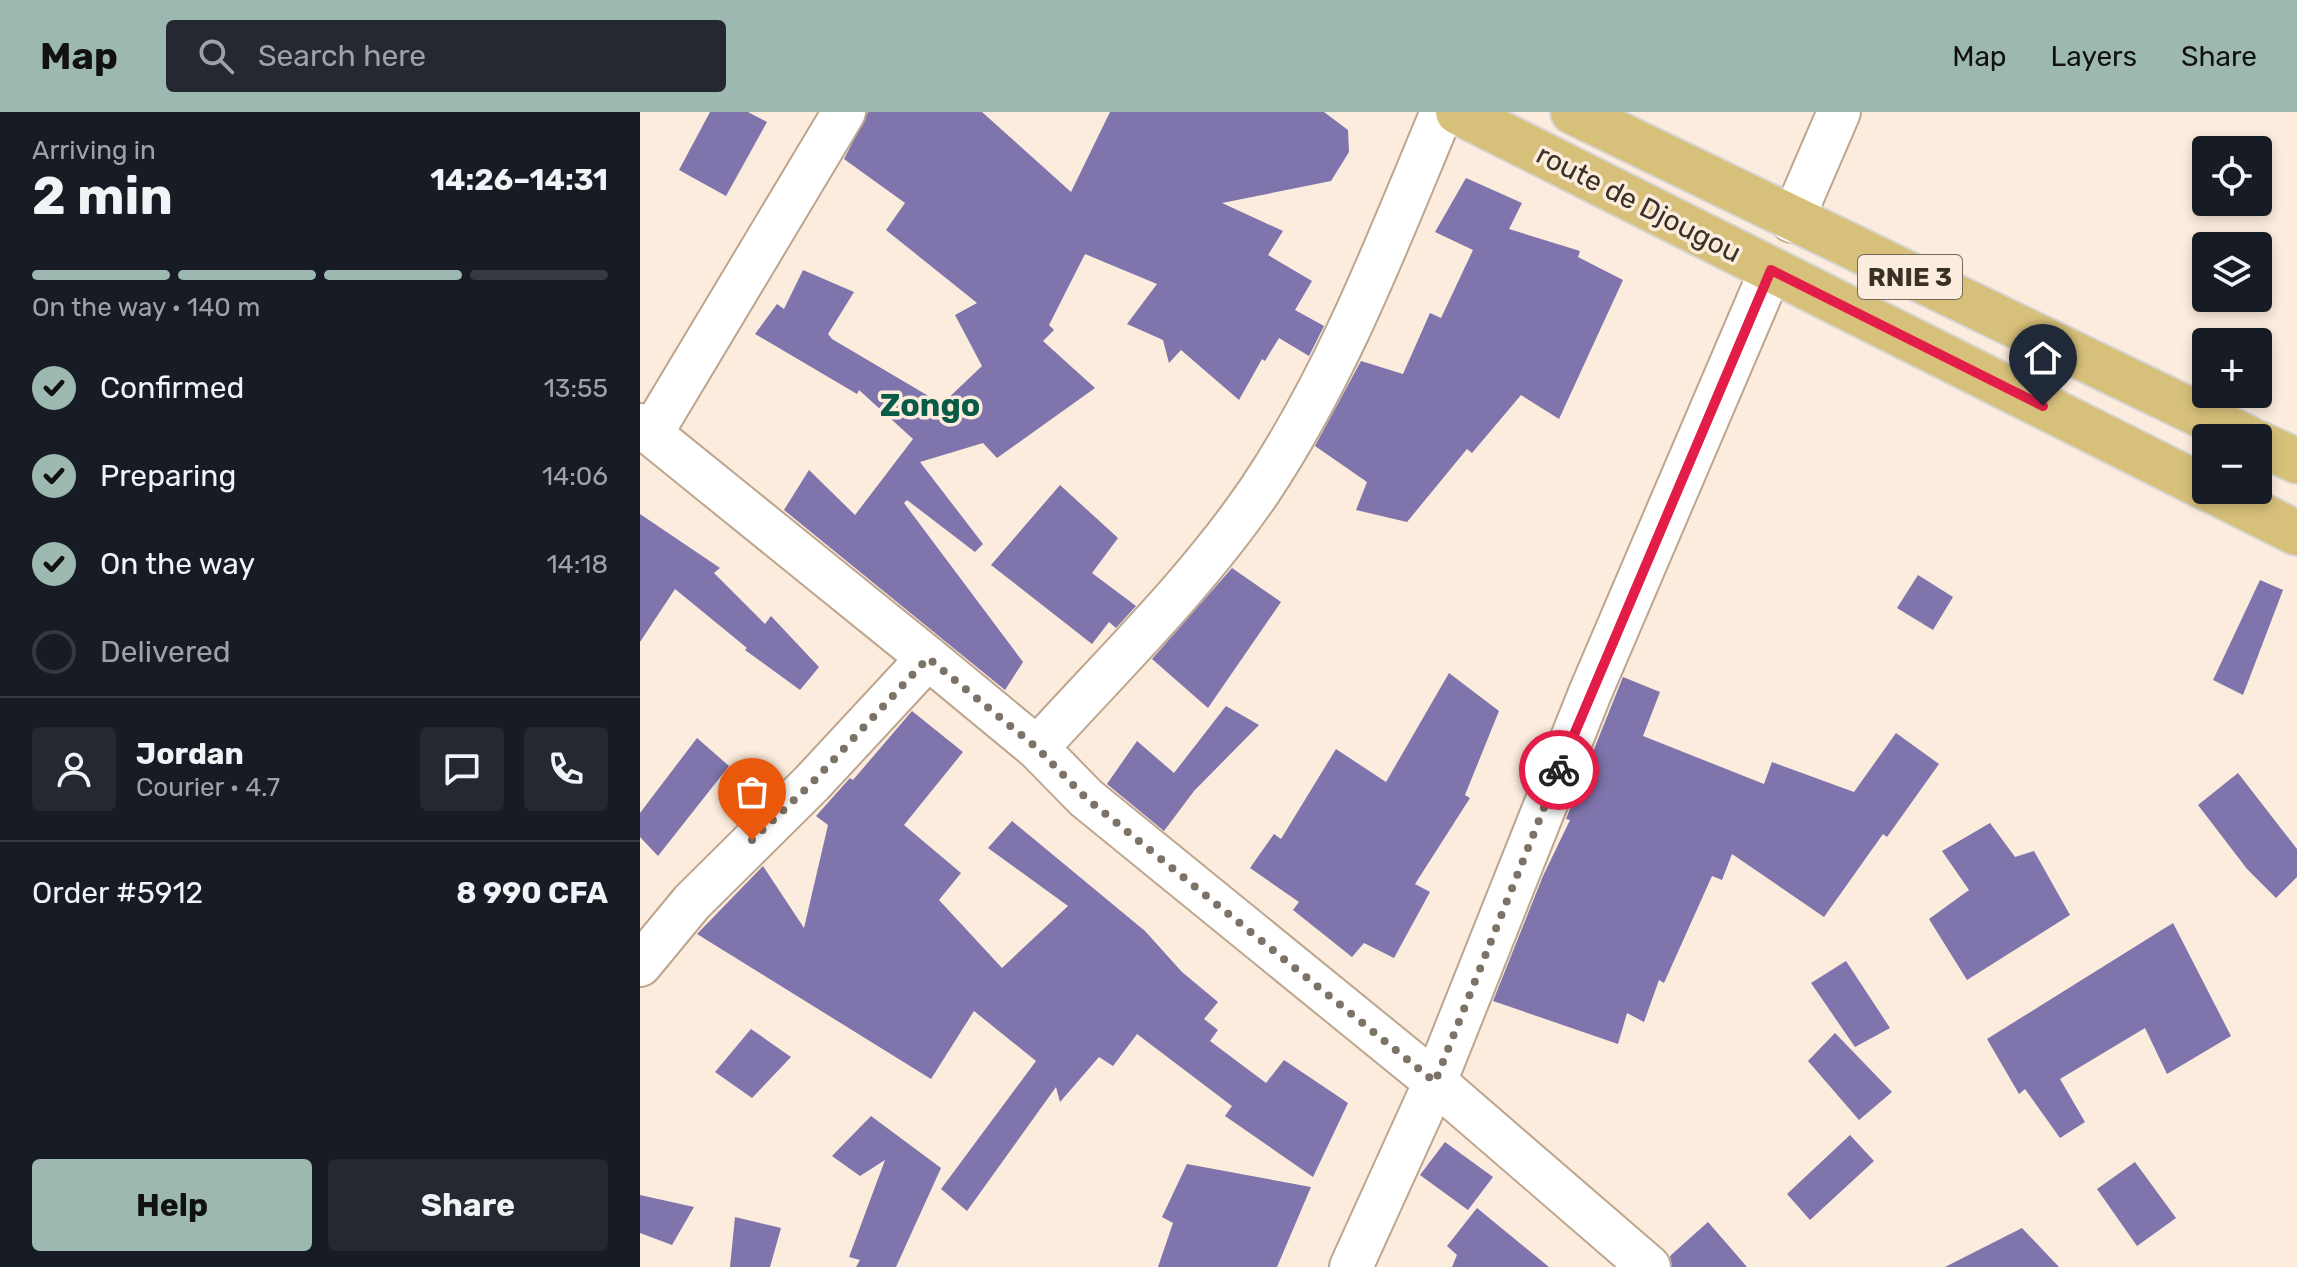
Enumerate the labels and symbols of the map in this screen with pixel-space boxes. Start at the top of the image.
street label: route de Djougou [1531,138,1746,269]
road number: RNIE 3 [1858,255,1962,299]
pin [2009,324,2077,406]
district label: Zongo [880,386,980,424]
courier [1519,730,1599,810]
pin [718,758,786,840]

